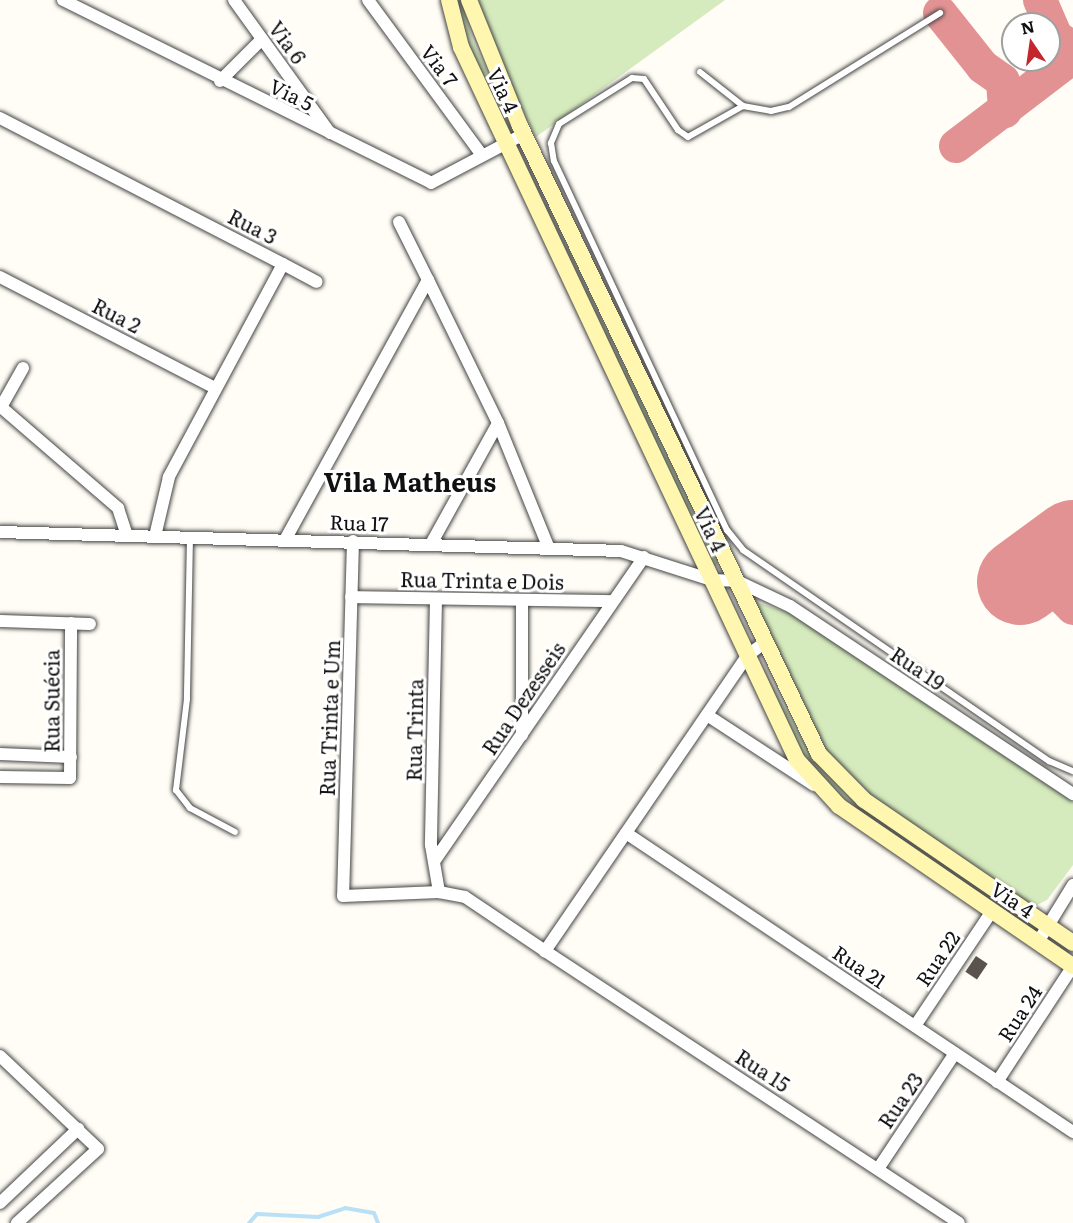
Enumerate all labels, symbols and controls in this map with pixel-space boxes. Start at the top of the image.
north arrow [1001,12,1061,72]
text: N [1018,13,1037,40]
street label: Via 6 [265,16,311,68]
street label: Via 7 [417,39,463,91]
street label: Via 4 [483,64,525,116]
street label: Via 5 [266,73,318,115]
street label: Rua 3 [224,204,282,248]
street label: Rua 2 [89,293,145,337]
district label: Vila Matheus [324,465,496,497]
street label: Via 4 [690,503,732,555]
street label: Rua 17 [329,509,389,535]
street label: Rua Trinta e Dois [400,567,564,593]
street label: Rua Dezesseis [477,637,569,759]
street label: Rua Trinta e Um [314,639,344,797]
street label: Rua 19 [887,641,949,695]
street label: Rua Suécia [39,649,63,753]
street label: Rua Trinta [401,678,427,782]
street label: Via 4 [987,876,1039,922]
street label: Rua 22 [910,926,964,990]
street label: Rua 21 [829,939,891,993]
street label: Rua 24 [992,980,1046,1046]
street label: Rua 15 [732,1044,794,1096]
street label: Rua 23 [873,1068,927,1132]

